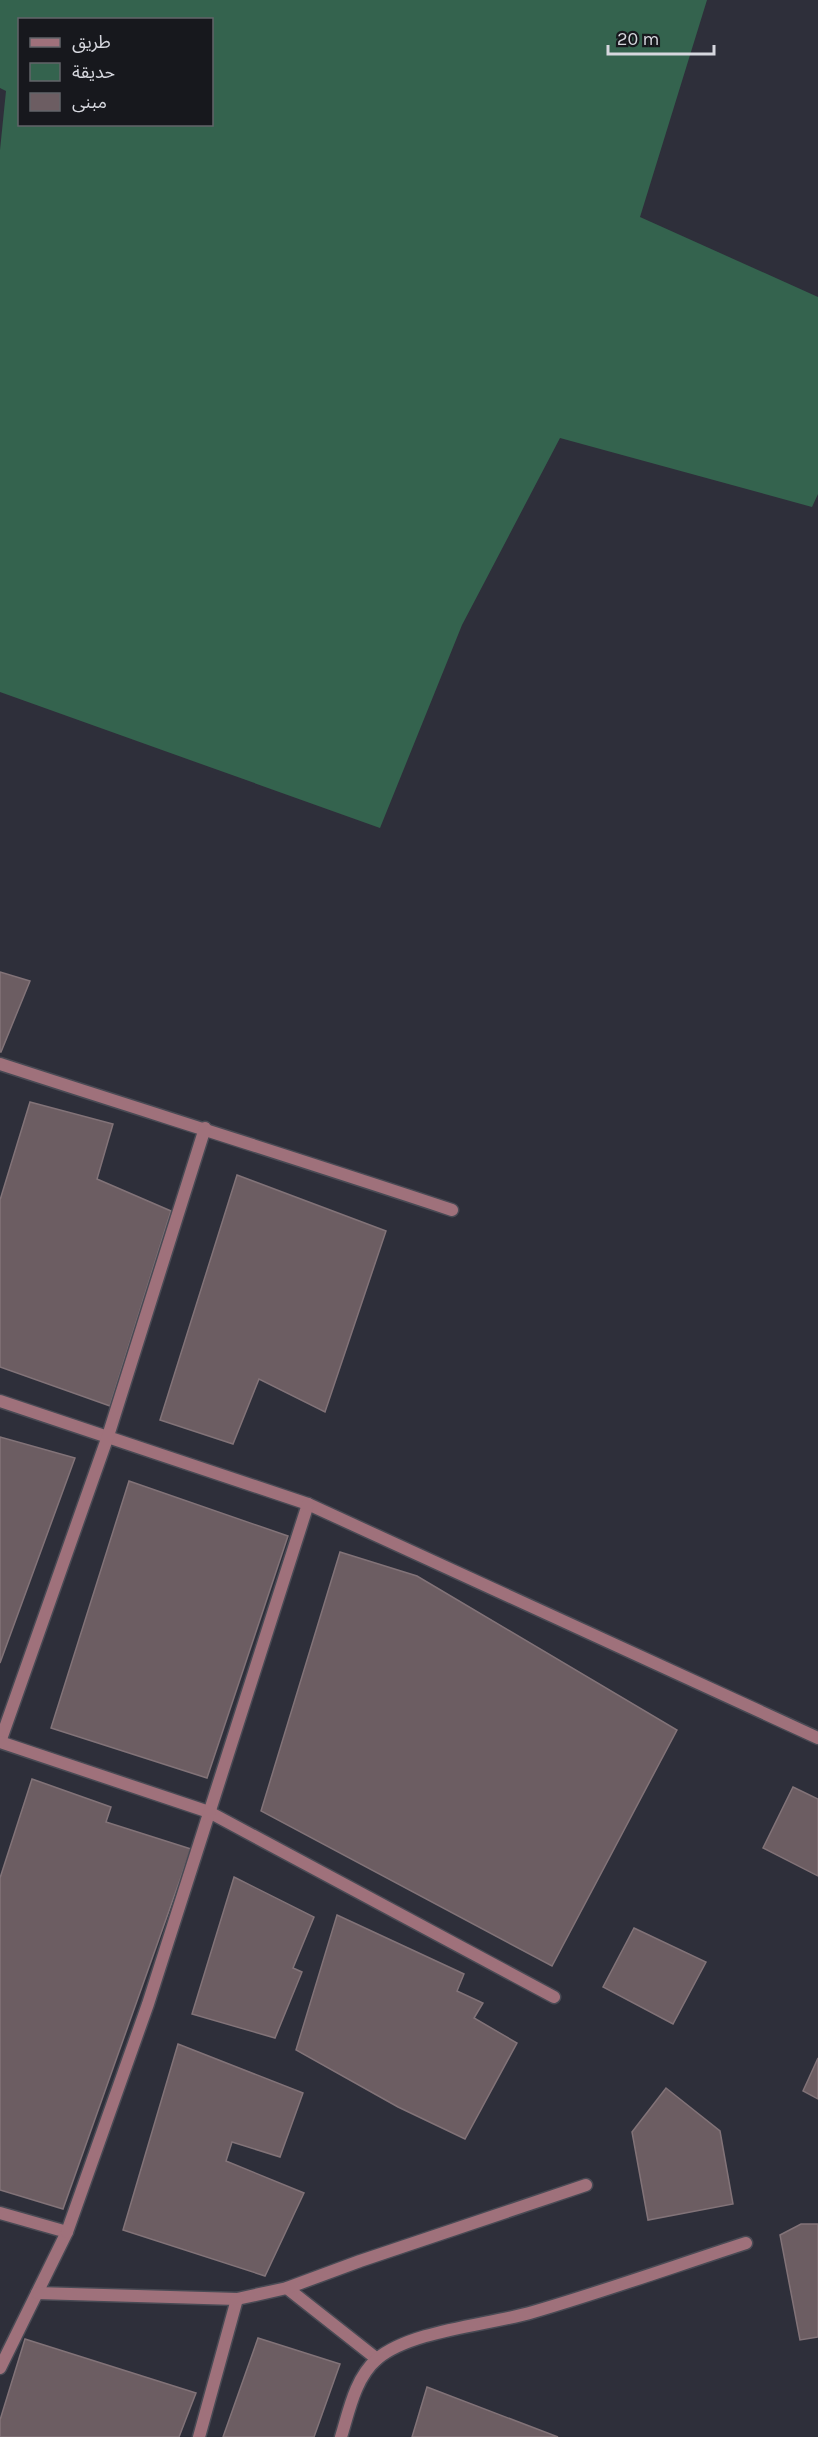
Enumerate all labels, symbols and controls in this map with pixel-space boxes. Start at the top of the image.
legend [18,18,213,126]
scale bar [608,18,714,56]
text: 20 m [617,28,659,50]
text: طريق [72,31,111,53]
text: حديقة [72,61,115,83]
text: مبنى [72,91,107,113]

